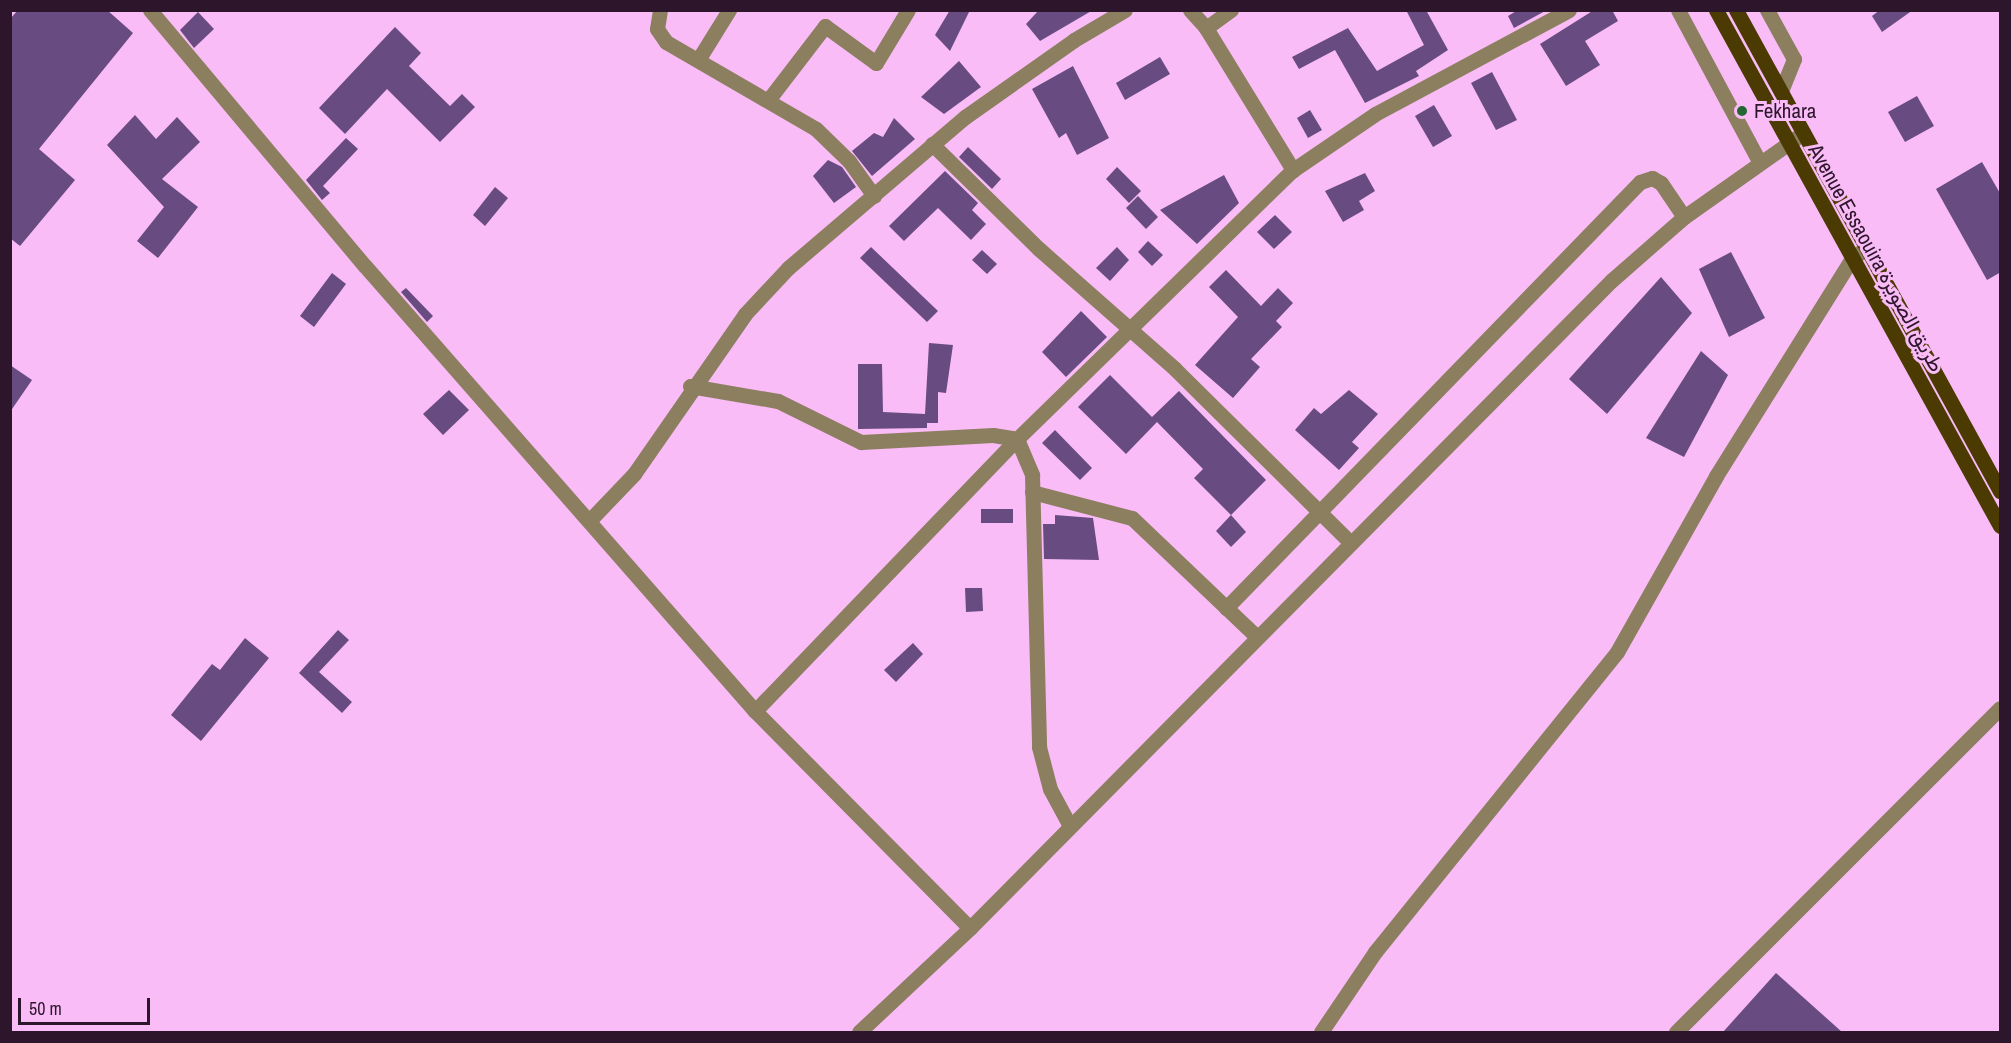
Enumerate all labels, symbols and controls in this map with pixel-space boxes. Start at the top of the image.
place label: Fekhara [1754,98,1816,124]
marker: Fekhara [1735,104,1749,118]
street label: Avenue Essaouira طريق الصويرة [1803,140,1949,376]
scale bar [21,986,153,1024]
text: 50 m [29,996,62,1021]

